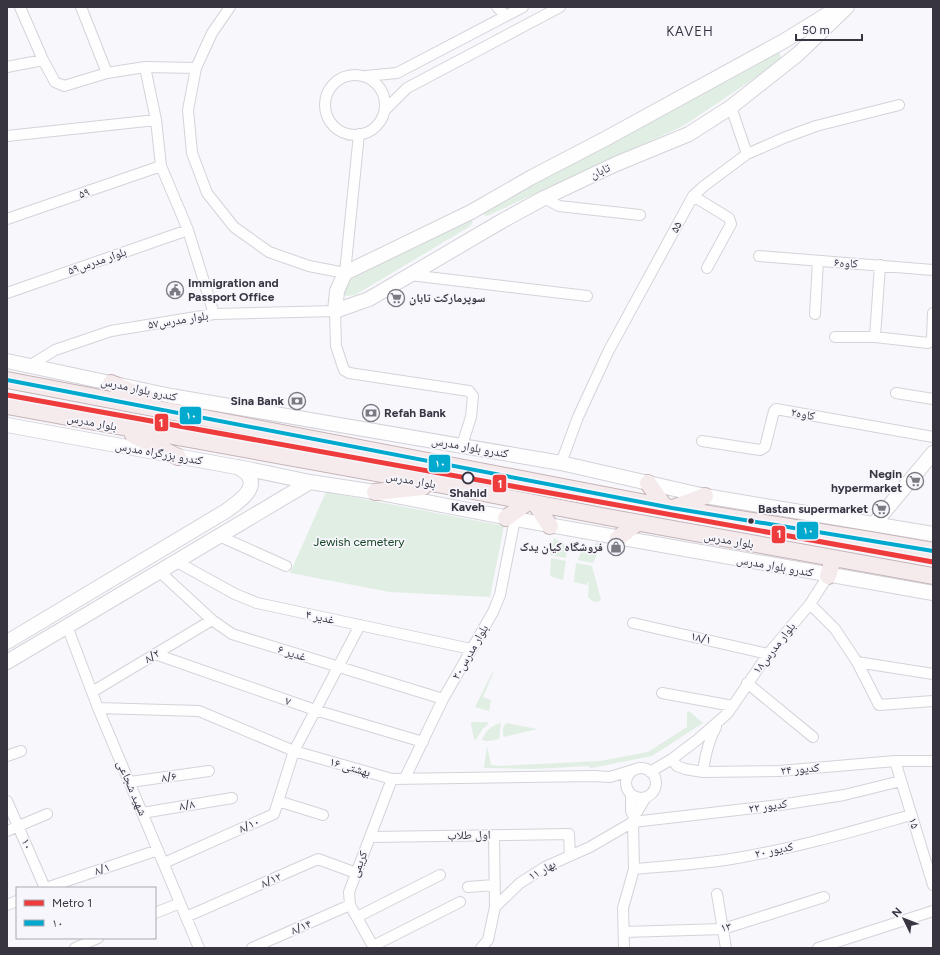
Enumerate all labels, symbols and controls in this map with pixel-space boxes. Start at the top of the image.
scale bar [796,16,862,42]
text: 50 m [802,23,830,37]
district label: KAVEH [666,24,714,39]
street label: تابان [588,160,613,182]
street label: ۵۹ [77,185,91,201]
street label: ۵۵ [667,219,685,235]
street label: بلوار مدرس۵۹ [66,244,128,278]
street label: کاوه۶ [834,255,858,271]
place label: Immigration and Passport Office [188,276,279,304]
public building icon: Immigration and Passport Office [165,280,185,300]
supermarket icon: سوپرمارکت تابان [386,288,406,308]
place label: سوپرمارکت تابان [409,291,485,306]
street label: بلوار مدرس۵۷ [147,308,209,332]
street label: کندرو بلوار مدرس [99,374,178,404]
bank icon: Sina Bank [287,391,307,411]
place label: Sina Bank [230,394,285,408]
bank icon: Refah Bank [361,403,381,423]
street label: کاوه۲ [790,405,816,423]
line badge: ۱۰ [179,406,202,425]
place label: Refah Bank [384,406,447,420]
text: ۱۰ [186,409,196,422]
street label: بلوار مدرس [66,410,118,434]
line badge: 1 [154,413,169,432]
text: 1 [159,417,163,430]
street label: کندرو بلوار مدرس [430,433,509,461]
street label: کندرو بزرگراه مدرس [114,438,204,468]
line badge: ۱۰ [428,454,451,473]
text: ۱۰ [435,457,445,470]
place label: Negin hypermarket [831,467,902,495]
street label: بلوار مدرس [385,469,437,492]
marker: Shahid Kaveh [461,471,475,485]
supermarket icon: Negin hypermarket [905,471,925,491]
line badge: 1 [492,474,507,493]
text: 1 [498,478,502,491]
place label: Shahid Kaveh [449,486,487,514]
supermarket icon: Bastan supermarket [871,499,891,519]
place label: Bastan supermarket [758,502,868,516]
unlabelled marker [746,516,756,526]
line badge: ۱۰ [796,521,819,540]
text: ۱۰ [803,524,813,537]
line badge: 1 [771,525,786,544]
text: 1 [777,528,781,541]
street label: بلوار مدرس [703,529,755,552]
park label: Jewish cemetery [313,535,405,549]
shop icon: فروشگاه کیان یدک [606,537,626,557]
place label: فروشگاه کیان یدک [520,540,603,555]
street label: کندرو بلوار مدرس [735,552,814,580]
street label: غدیر ۴ [304,607,336,627]
street label: بلوار مدرس۱۸ [750,620,799,677]
street label: بلوار مدرس۲۰ [449,622,492,682]
street label: ۱۸/۱ [689,629,713,647]
street label: غدیر ۶ [276,642,308,664]
street label: ۸/۲ [142,646,162,666]
street label: ۷ [283,694,293,709]
street label: ۱۶ بهشتی [328,754,372,780]
street label: شهید شجاعی [114,758,150,818]
street label: کدیور ۲۴ [780,760,820,778]
street label: ۸/۶ [160,769,178,785]
street label: کدیور ۲۲ [748,796,788,816]
street label: ۸/۸ [178,797,196,813]
street label: ۸/۱۰ [237,814,261,836]
street label: ۱۵ [906,816,922,830]
street label: اول طلاب [447,828,491,843]
street label: ۱۰ [18,836,36,852]
street label: کدیور ۲۰ [754,839,794,861]
street label: کریمی [348,849,371,879]
street label: بهار ۱۱ [526,857,558,884]
street label: ۸/۱ [92,860,112,878]
street label: ۸/۱۲ [259,869,283,891]
legend [16,887,156,939]
text: Metro 1 [52,896,92,910]
north arrow [884,899,924,939]
text: N [889,905,905,920]
text: ۱۰ [52,916,63,930]
street label: ۸/۱۴ [289,916,313,938]
street label: ۱۳ [719,919,733,935]

